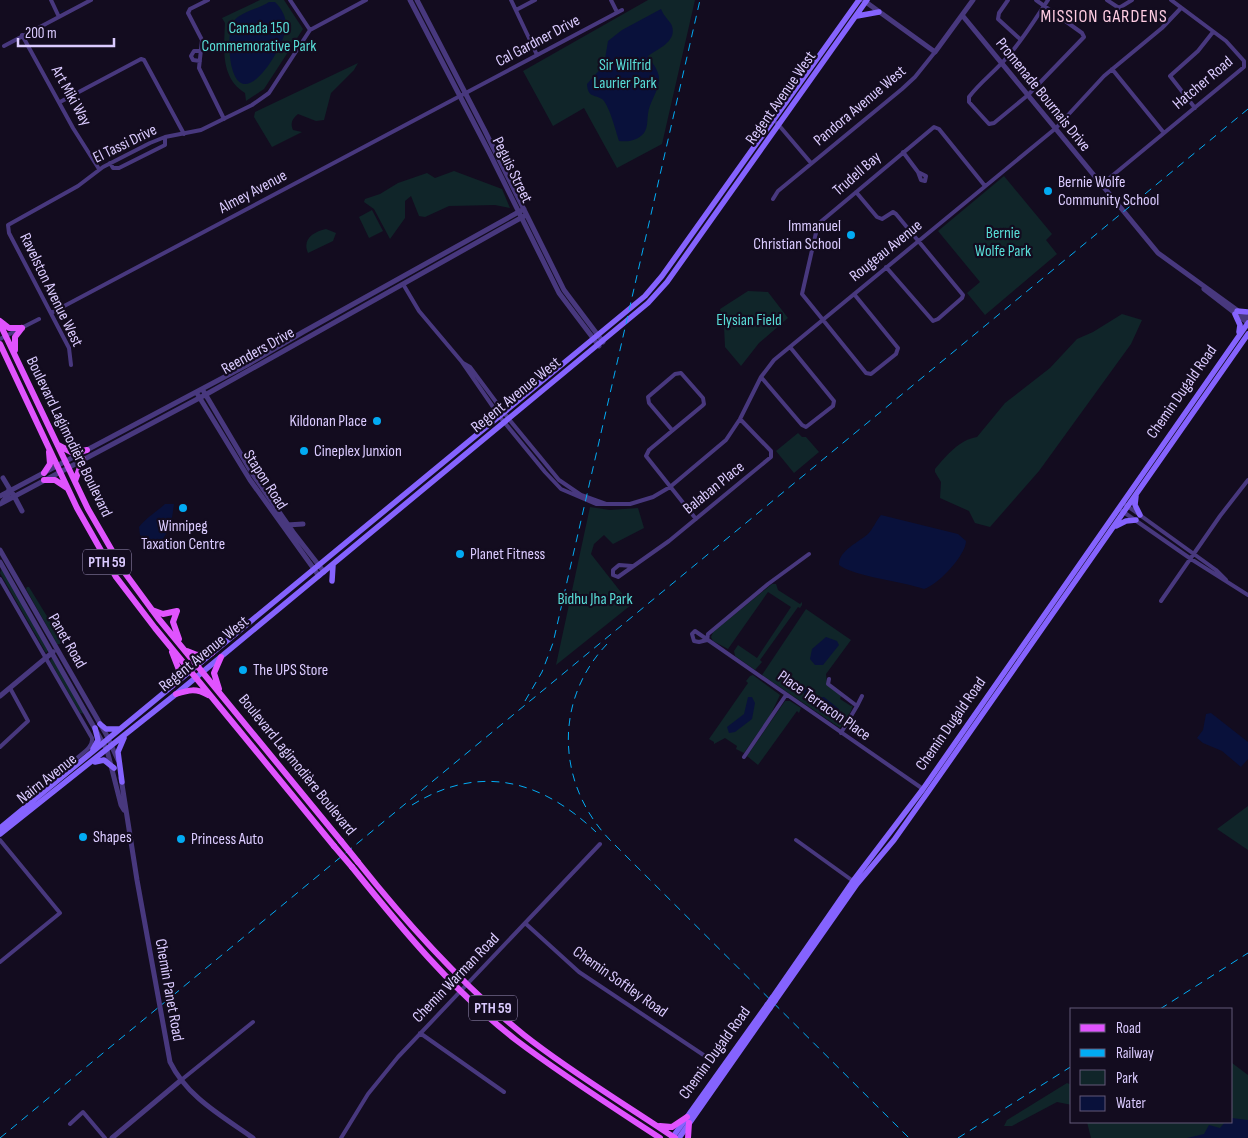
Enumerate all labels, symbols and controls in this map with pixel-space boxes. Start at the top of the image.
district label: MISSION GARDENS [1040,6,1168,27]
street label: Cal Gardner Drive [493,11,583,71]
scale bar [18,15,114,47]
park label: Canada 150 Commemorative Park [202,19,316,56]
text: 200 m [25,24,57,43]
street label: Promenade Bournais Drive [991,34,1095,156]
street label: Regent Avenue West [742,48,820,148]
street label: Hatcher Road [1169,52,1237,114]
park label: Sir Wilfrid Laurier Park [593,56,657,93]
street label: Art Miki Way [46,62,95,129]
street label: Pandora Avenue West [810,62,910,150]
street label: El Tassi Drive [90,120,160,168]
street label: Peguis Street [488,134,536,206]
street label: Trudell Bay [829,148,885,200]
street label: Almey Avenue [215,166,290,218]
place label: Bernie Wolfe Community School [1058,173,1159,210]
marker: Bernie Wolfe Community School [1042,185,1054,197]
street label: Rougeau Avenue [846,216,926,286]
place label: Immanuel Christian School [753,217,841,254]
park label: Bernie Wolfe Park [975,224,1031,261]
marker: Immanuel Christian School [845,229,857,241]
street label: Ravelston Avenue West [15,230,87,350]
park label: Elysian Field [716,311,782,330]
street label: Reenders Drive [218,323,298,379]
street label: Chemin Dugald Road [1143,342,1221,442]
street label: Regent Avenue West [467,353,565,437]
street label: Boulevard Lagimodière Boulevard [22,354,116,520]
place label: Kildonan Place [289,412,367,431]
marker: Kildonan Place [371,415,383,427]
place label: Cineplex Junxion [314,442,402,461]
marker: Cineplex Junxion [298,445,310,457]
street label: Stapon Road [239,447,291,513]
street label: Balaban Place [680,458,748,518]
marker: Winnipeg Taxation Centre [177,502,189,514]
place label: Winnipeg Taxation Centre [141,517,225,554]
place label: Planet Fitness [470,545,546,564]
marker: Planet Fitness [454,548,466,560]
road number: PTH 59 [83,550,131,574]
park label: Bidhu Jha Park [557,590,633,609]
street label: Panet Road [44,610,90,672]
street label: Regent Avenue West [155,612,253,696]
place label: The UPS Store [253,661,328,680]
marker: The UPS Store [237,664,249,676]
street label: Place Terracon Place [774,667,874,745]
street label: Chemin Dugald Road [912,674,990,774]
street label: Boulevard Lagimodière Boulevard [234,691,360,839]
street label: Nairn Avenue [13,750,81,808]
place label: Shapes [93,828,132,847]
place label: Princess Auto [191,830,264,849]
marker: Shapes [77,831,89,843]
marker: Princess Auto [175,833,187,845]
street label: Chemin Warman Road [409,929,503,1027]
street label: Chemin Panet Road [151,937,187,1043]
street label: Chemin Softley Road [569,942,671,1022]
road number: PTH 59 [469,996,517,1020]
street label: Chemin Dugald Road [675,1003,755,1103]
legend [1070,1008,1233,1123]
text: Road [1116,1019,1141,1038]
text: Railway [1116,1044,1154,1063]
text: Park [1116,1069,1138,1088]
text: Water [1116,1094,1147,1113]

